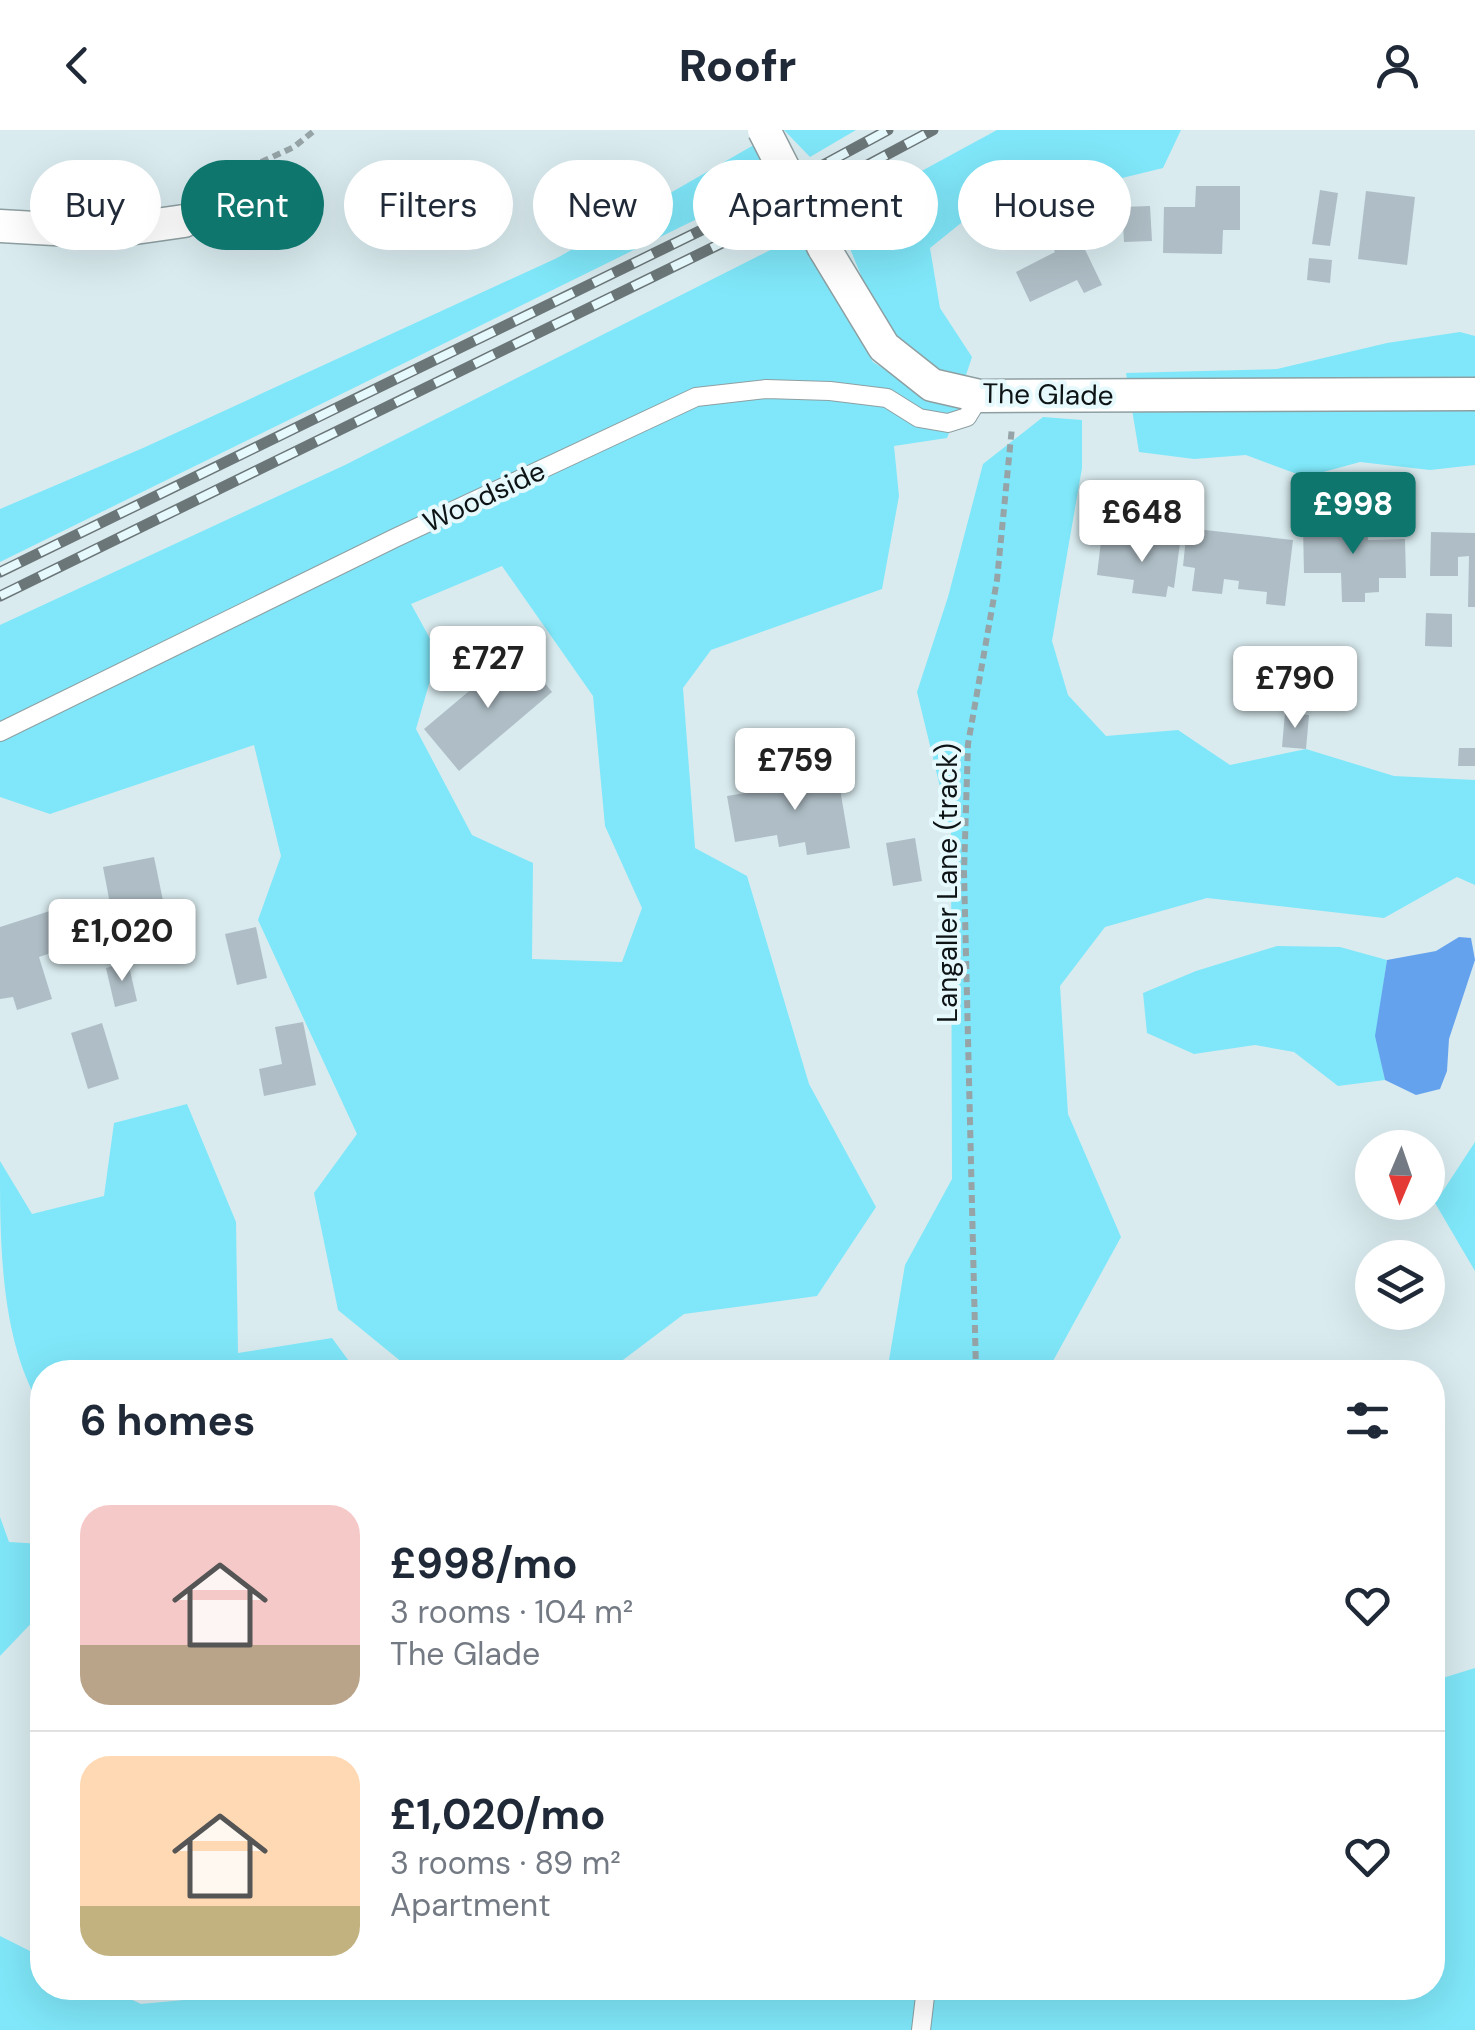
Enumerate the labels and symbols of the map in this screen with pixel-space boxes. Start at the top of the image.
street label: The Glade [982,375,1114,414]
street label: Woodside [417,452,551,541]
pin: £998 [1294,472,1412,557]
pin: £648 [1083,480,1201,565]
pin: £727 [429,626,547,711]
pin: £790 [1236,646,1354,731]
pin: £759 [736,728,854,813]
street label: Langaller Lane (track) [929,743,966,1023]
pin: £1,020 [41,899,203,984]
north arrow [1355,1130,1445,1220]

